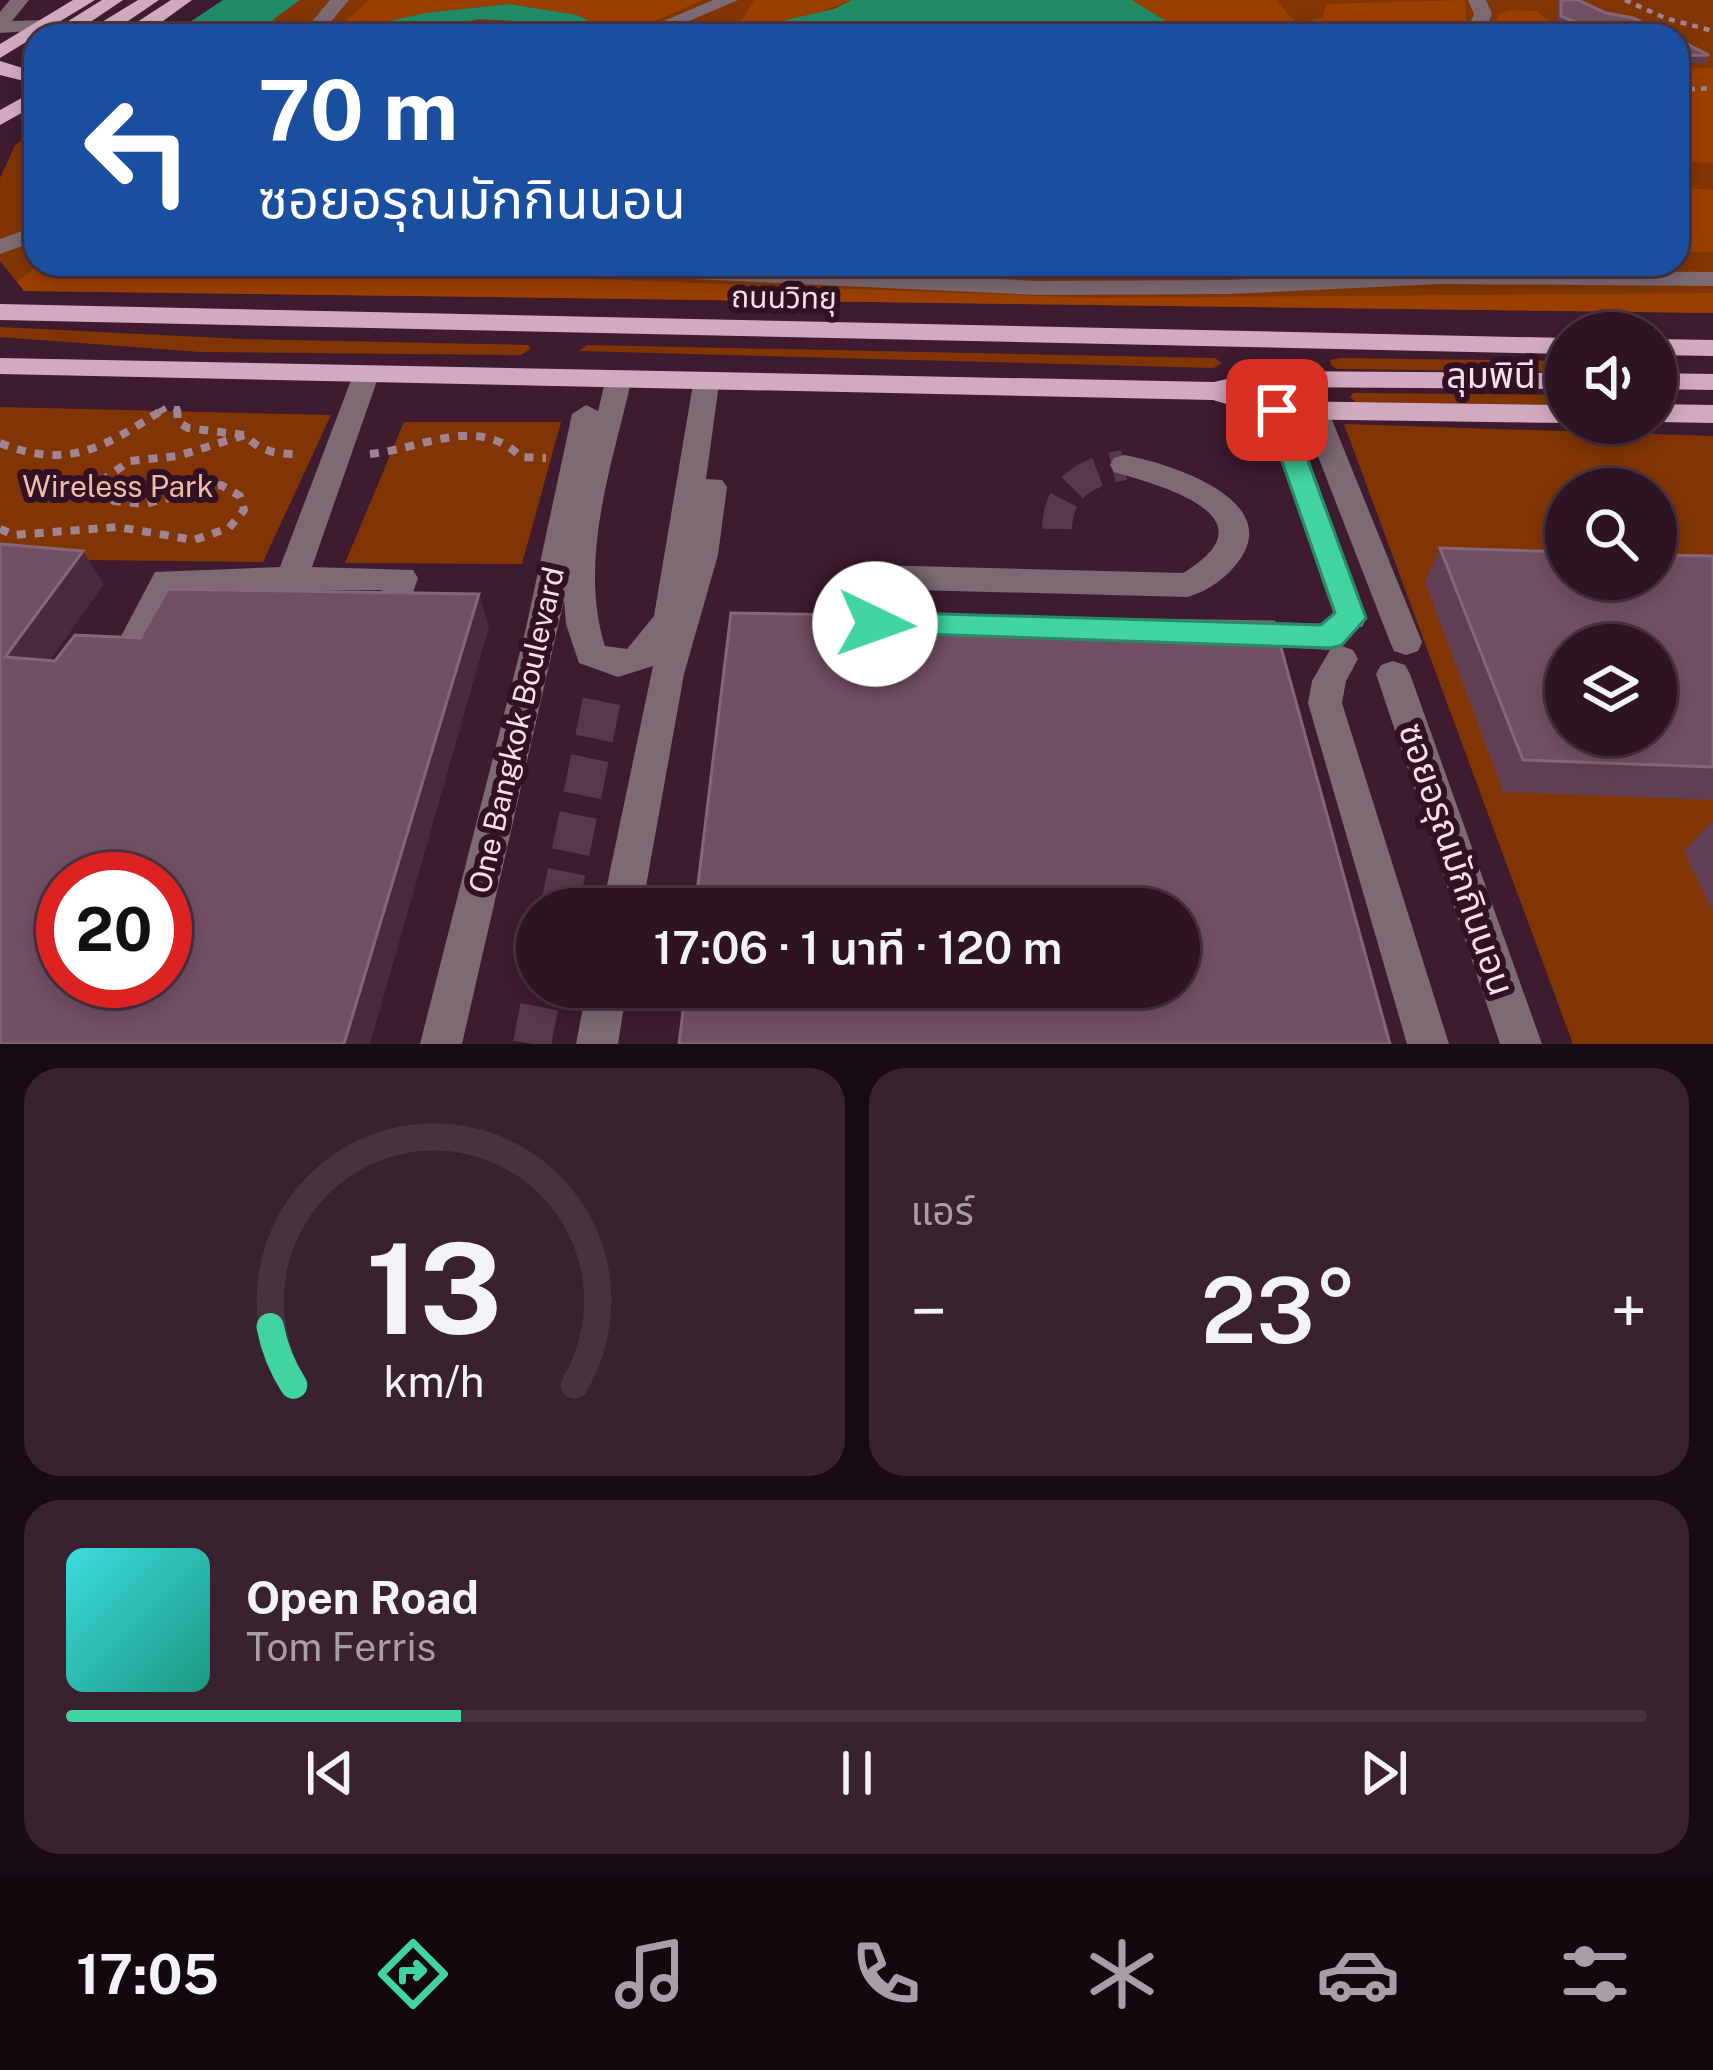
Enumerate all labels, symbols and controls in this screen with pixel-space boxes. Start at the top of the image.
text: 70 m [258,60,458,159]
icon: left [60,72,216,228]
text: ซอยอรุณมักกินนอน [258,167,686,230]
street label: ถนนวิทยุ [731,278,837,317]
map controls [1545,312,1677,756]
button: sound [1545,312,1677,444]
district label: ลุมพินี [1446,354,1536,397]
pin [1226,359,1328,461]
icon: arrive [1244,377,1310,443]
park label: Wireless Park [22,468,214,504]
button: search [1545,468,1677,600]
position arrow [812,561,938,687]
street label: One Bangkok Boulevard [461,563,571,897]
button: layers [1545,624,1677,756]
street label: ซอยอรุณมักกินนอน [1390,717,1523,1001]
speed limit sign: 20 [36,852,192,1008]
text: 17:06 · 1 นาที · 120 m [654,921,1062,974]
text: แอร์ [911,1188,974,1234]
text: 13 [366,1215,502,1362]
text: 23° [1201,1257,1357,1363]
text: − [911,1272,947,1350]
text: + [1610,1272,1647,1350]
text: km/h [384,1356,485,1407]
text: Open Road [246,1571,479,1624]
text: Tom Ferris [246,1624,436,1670]
icon: previous [297,1740,363,1806]
icon: pause [824,1740,890,1806]
icon: next [1351,1740,1417,1806]
icon: directions [371,1932,455,2016]
icon: music [608,1932,692,2016]
icon: phone [844,1932,928,2016]
icon: climate [1080,1932,1164,2016]
icon: car [1316,1932,1400,2016]
icon: filters [1553,1932,1637,2016]
text: 17:05 [76,1943,219,2006]

